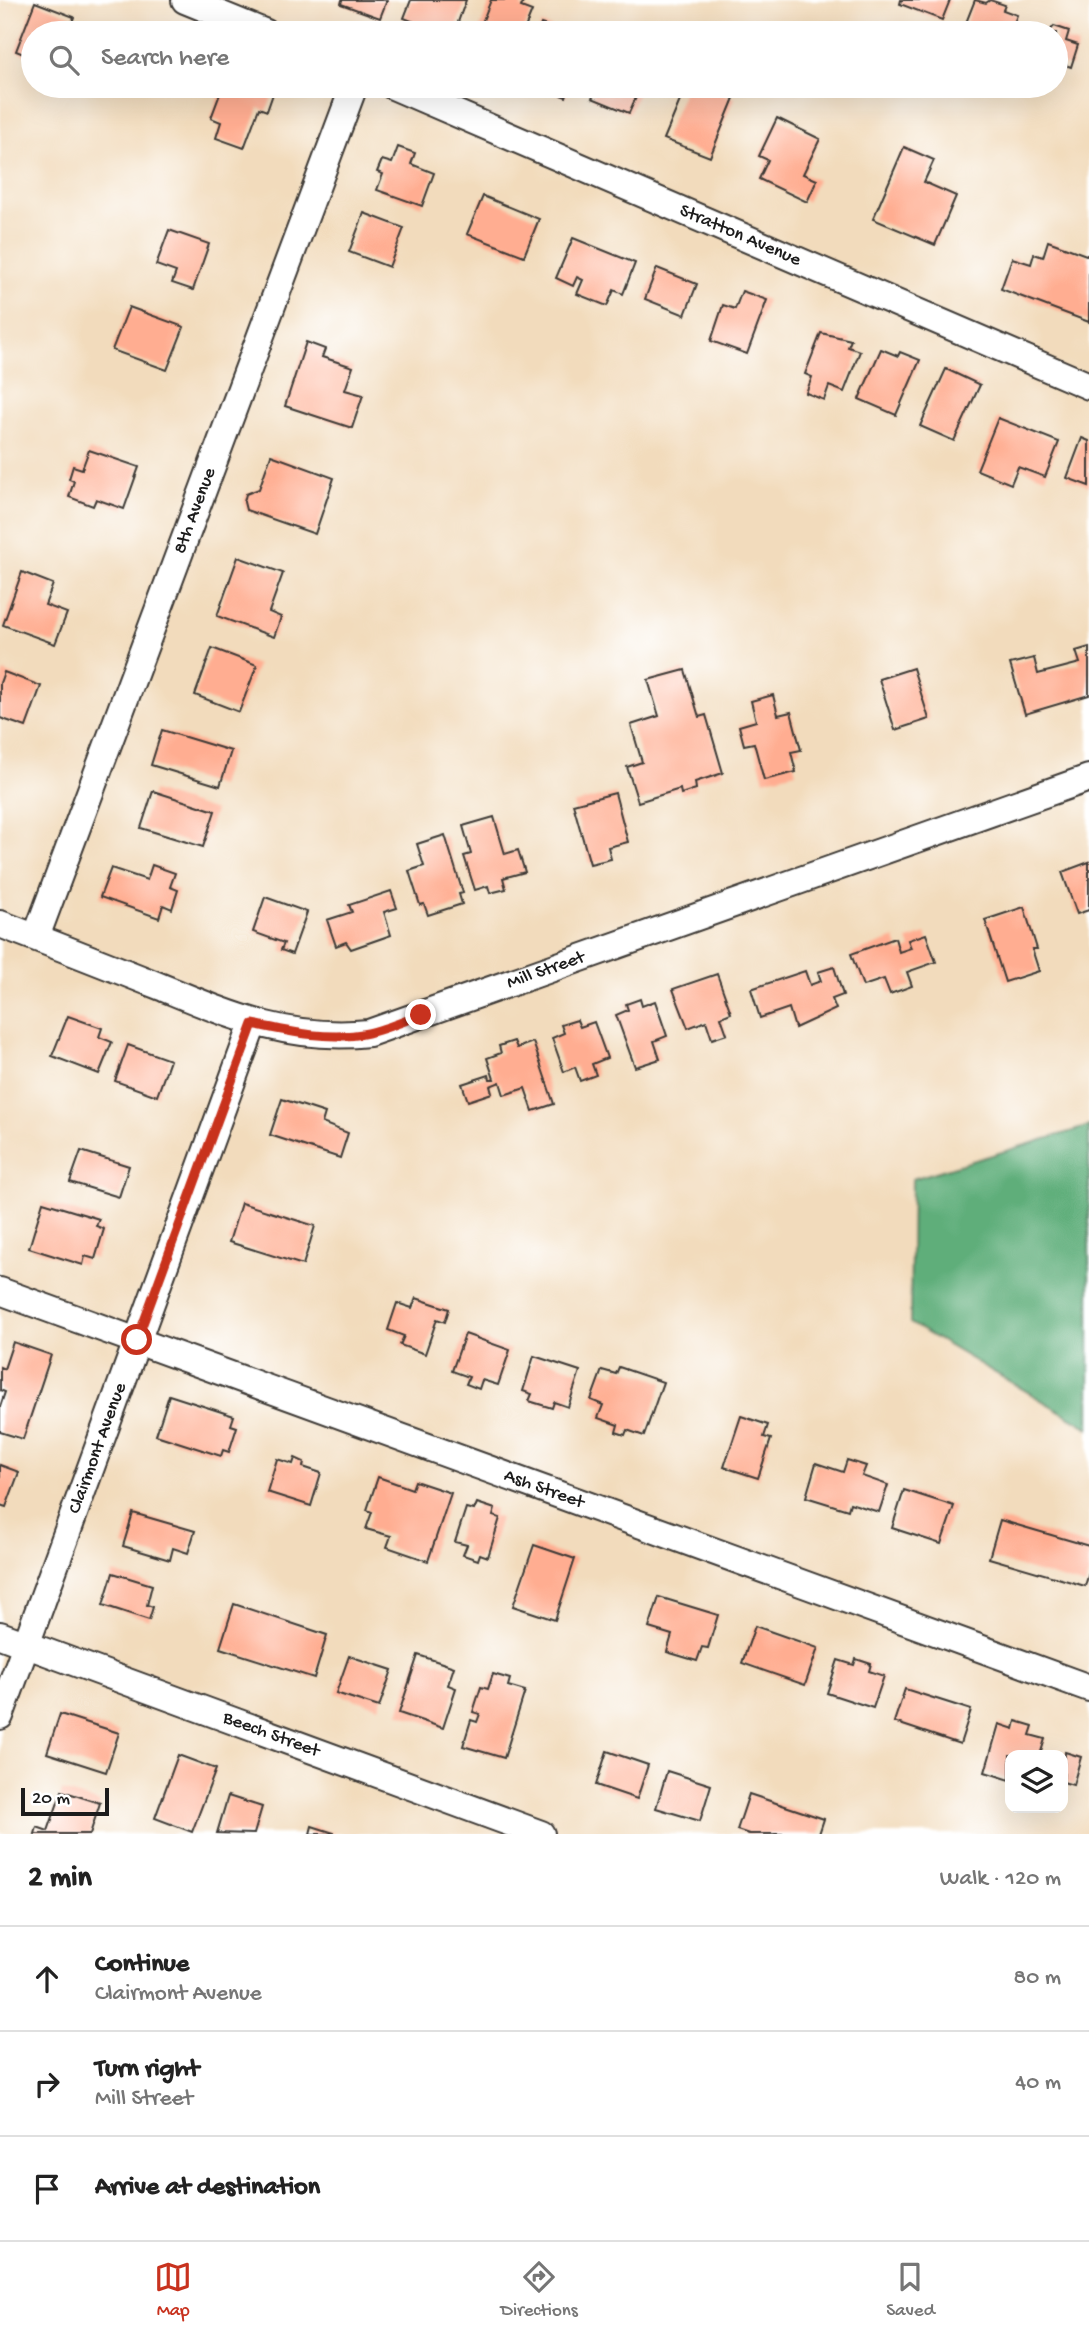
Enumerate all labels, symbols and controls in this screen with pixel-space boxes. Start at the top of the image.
search box [21,21,1068,98]
icon: search [45,41,83,79]
text: Search here [101,44,229,75]
street label: Stratton Avenue [676,199,805,272]
street label: 8th Avenue [169,464,222,557]
street label: Mill Street [504,945,590,995]
route end [405,999,436,1030]
route start [121,1324,152,1355]
street label: Clairmont Avenue [63,1380,132,1517]
street label: Ash Street [501,1464,589,1515]
street label: Beech Street [219,1706,325,1764]
map controls [1005,1750,1068,1813]
button: layers [1005,1750,1068,1813]
scale bar [21,1785,108,1817]
text: 20 m [32,1788,70,1811]
text: 2 min [28,1862,92,1897]
text: Walk · 120 m [940,1866,1061,1893]
text: Continue [95,1950,189,1981]
icon: ahead [28,1960,66,1998]
text: 80 m [1014,1965,1061,1992]
text: Clairmont Avenue [95,1981,262,2008]
text: Turn right [95,2055,199,2086]
icon: right [28,2065,66,2103]
text: 40 m [1015,2070,1061,2097]
text: Mill Street [95,2086,193,2113]
icon: arrive [28,2170,66,2208]
text: Arrive at destination [95,2173,320,2204]
tab: Map [154,2258,192,2323]
tab: Directions [501,2258,578,2323]
tab: Saved [886,2258,935,2323]

